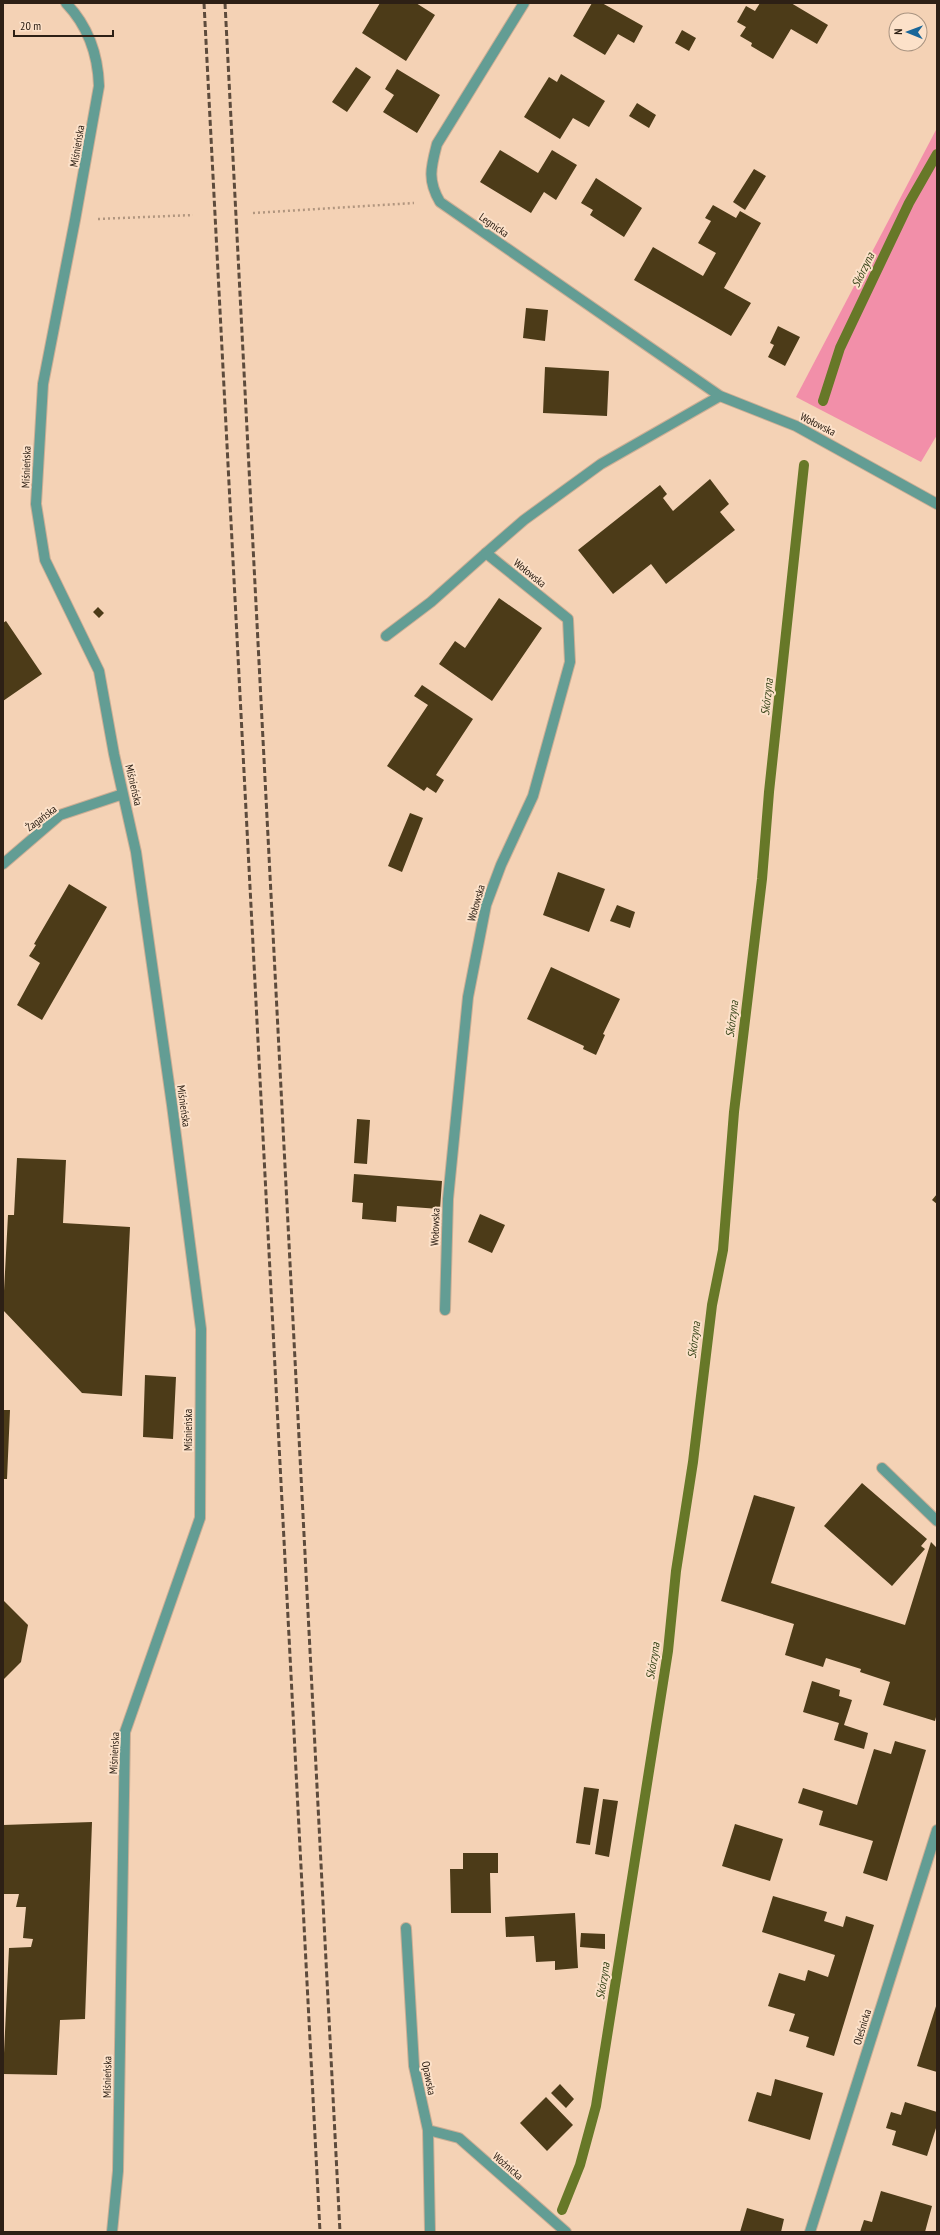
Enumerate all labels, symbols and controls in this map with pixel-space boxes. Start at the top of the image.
scale bar [14,12,113,38]
north arrow [888,12,928,52]
text: 20 m [20,18,41,33]
text: N [891,29,905,35]
street label: Miśnieńska [66,124,88,168]
street label: Legnicka [476,210,512,240]
water label: Skórzyna [848,249,878,290]
street label: Wołowska [798,409,838,439]
street label: Miśnieńska [18,446,34,488]
street label: Wołowska [511,556,549,590]
water label: Skórzyna [757,677,776,716]
street label: Miśnieńska [122,763,146,807]
street label: Żagańska [23,802,59,834]
street label: Wołowska [464,883,488,923]
water label: Skórzyna [722,998,741,1038]
street label: Miśnieńska [174,1084,194,1128]
street label: Wołowska [427,1208,443,1246]
water label: Skórzyna [684,1319,703,1359]
street label: Miśnieńska [181,1409,195,1451]
water label: Skórzyna [642,1640,663,1680]
street label: Miśnieńska [106,1732,122,1774]
water label: Skórzyna [592,1960,613,2000]
street label: Oleśnicka [850,2007,874,2047]
street label: Miśnieńska [100,2056,114,2098]
street label: Opawska [419,2060,439,2096]
street label: Woźnicka [490,2149,526,2183]

